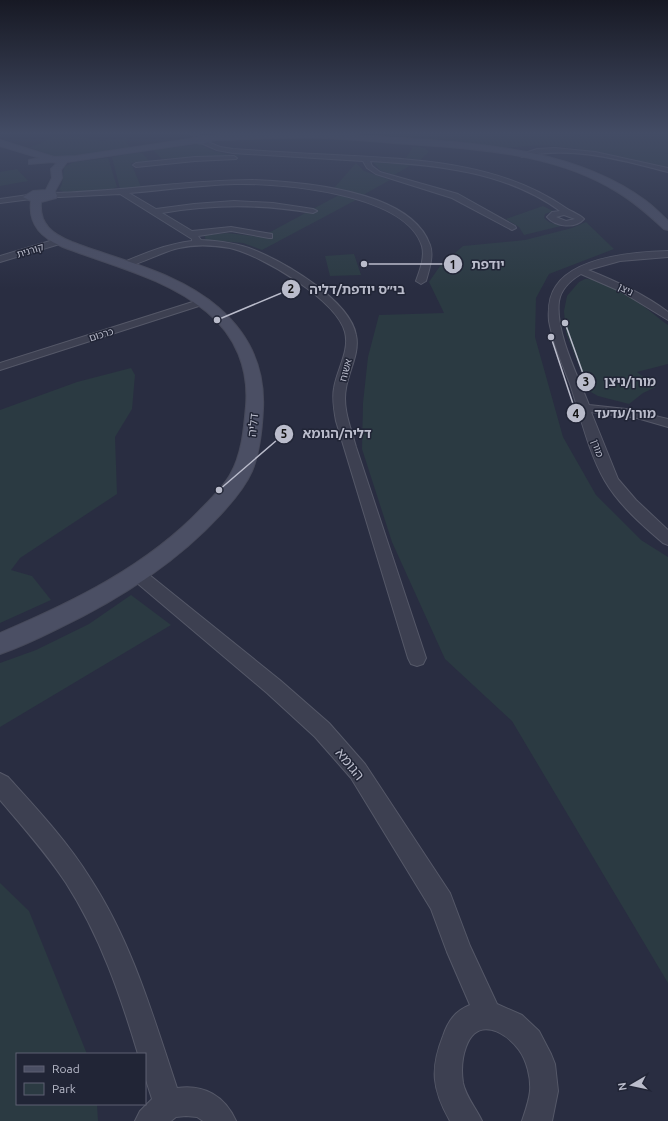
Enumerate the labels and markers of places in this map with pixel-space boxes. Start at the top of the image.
callout: יודפת [443,252,513,277]
callout: בי״ס יודפת/דליה [281,277,413,302]
callout: מורן/ניצן [576,369,664,394]
callout: מורן/עדעד [566,401,664,426]
callout: דליה/הגומא [274,421,379,446]

